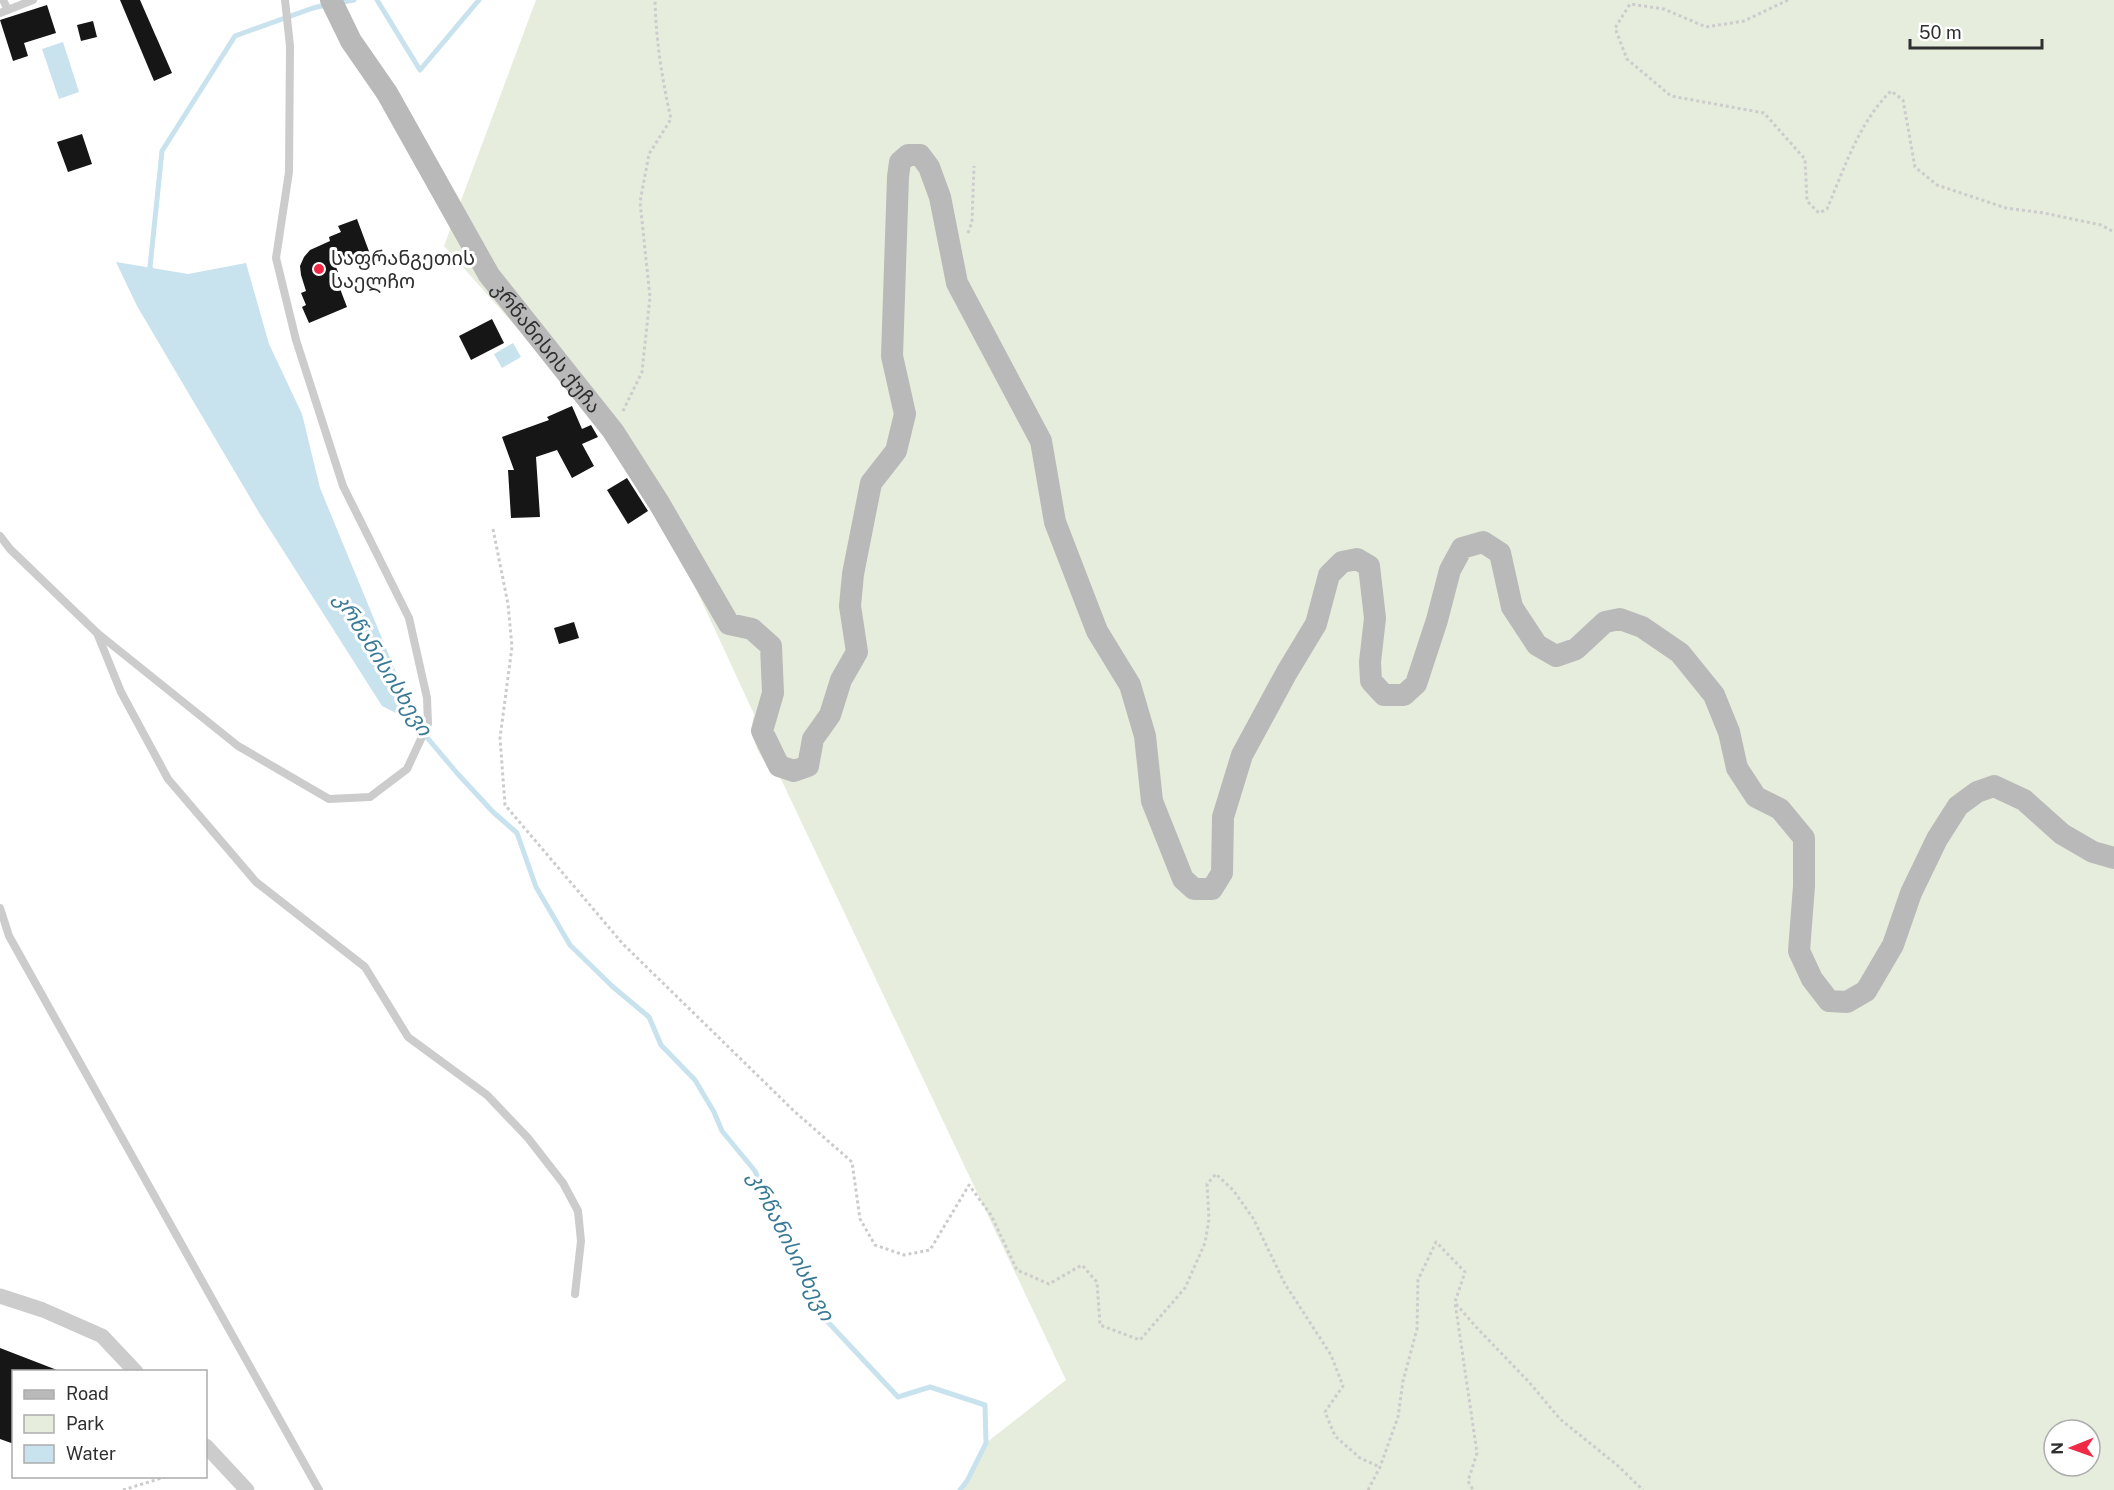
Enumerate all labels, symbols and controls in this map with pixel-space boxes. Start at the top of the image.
scale bar [1910,12,2042,50]
text: 50 m [1919,22,1962,43]
place label: საფრანგეთის საელჩო [331,246,475,294]
marker: საფრანგეთის საელჩო [312,262,326,276]
street label: კრწანისის ქუჩა [487,277,606,418]
water label: კრწანისისხევი [329,588,438,741]
water label: კრწანისისხევი [742,1167,840,1326]
legend [12,1370,207,1478]
text: Road [66,1383,109,1404]
text: Park [66,1413,104,1434]
north arrow [2042,1418,2102,1478]
text: N [2048,1442,2067,1455]
text: Water [66,1443,116,1464]

